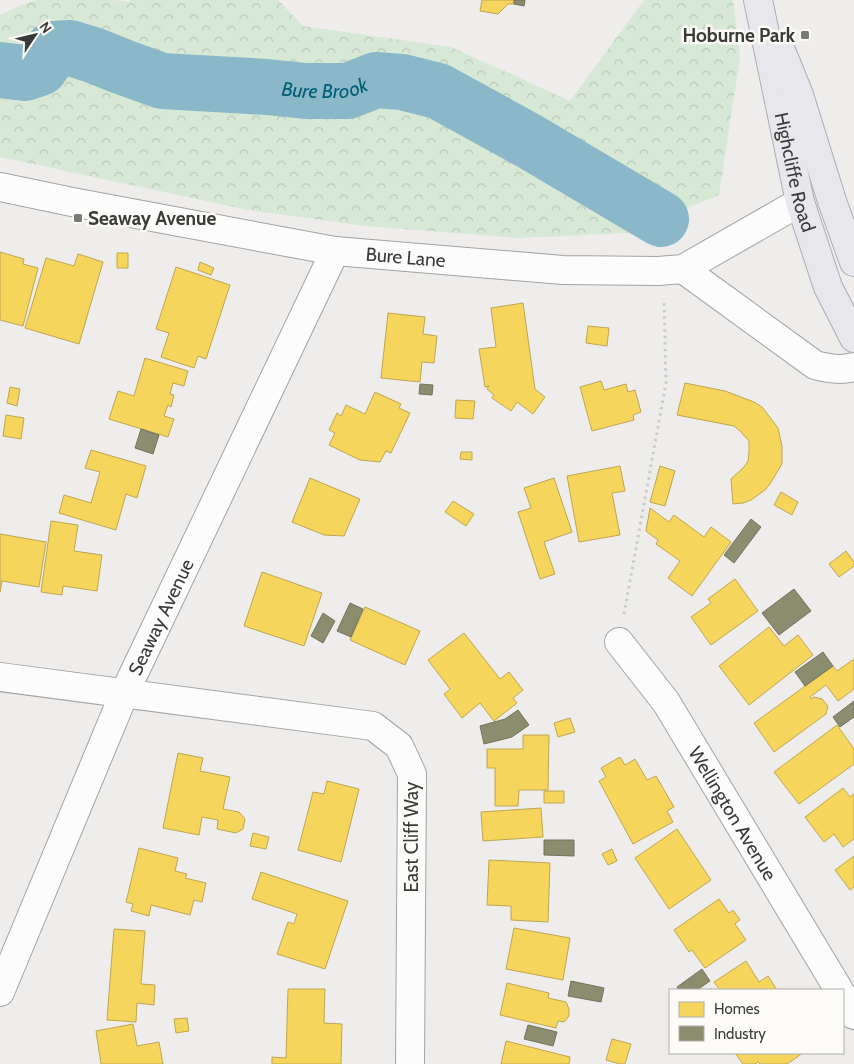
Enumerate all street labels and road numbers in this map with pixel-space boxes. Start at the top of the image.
street label: Highcliffe Road [770,110,821,235]
street label: Bure Lane [365,242,447,272]
street label: Seaway Avenue [123,555,198,679]
street label: Wellington Avenue [684,742,782,885]
street label: East Cliff Way [400,781,423,892]

